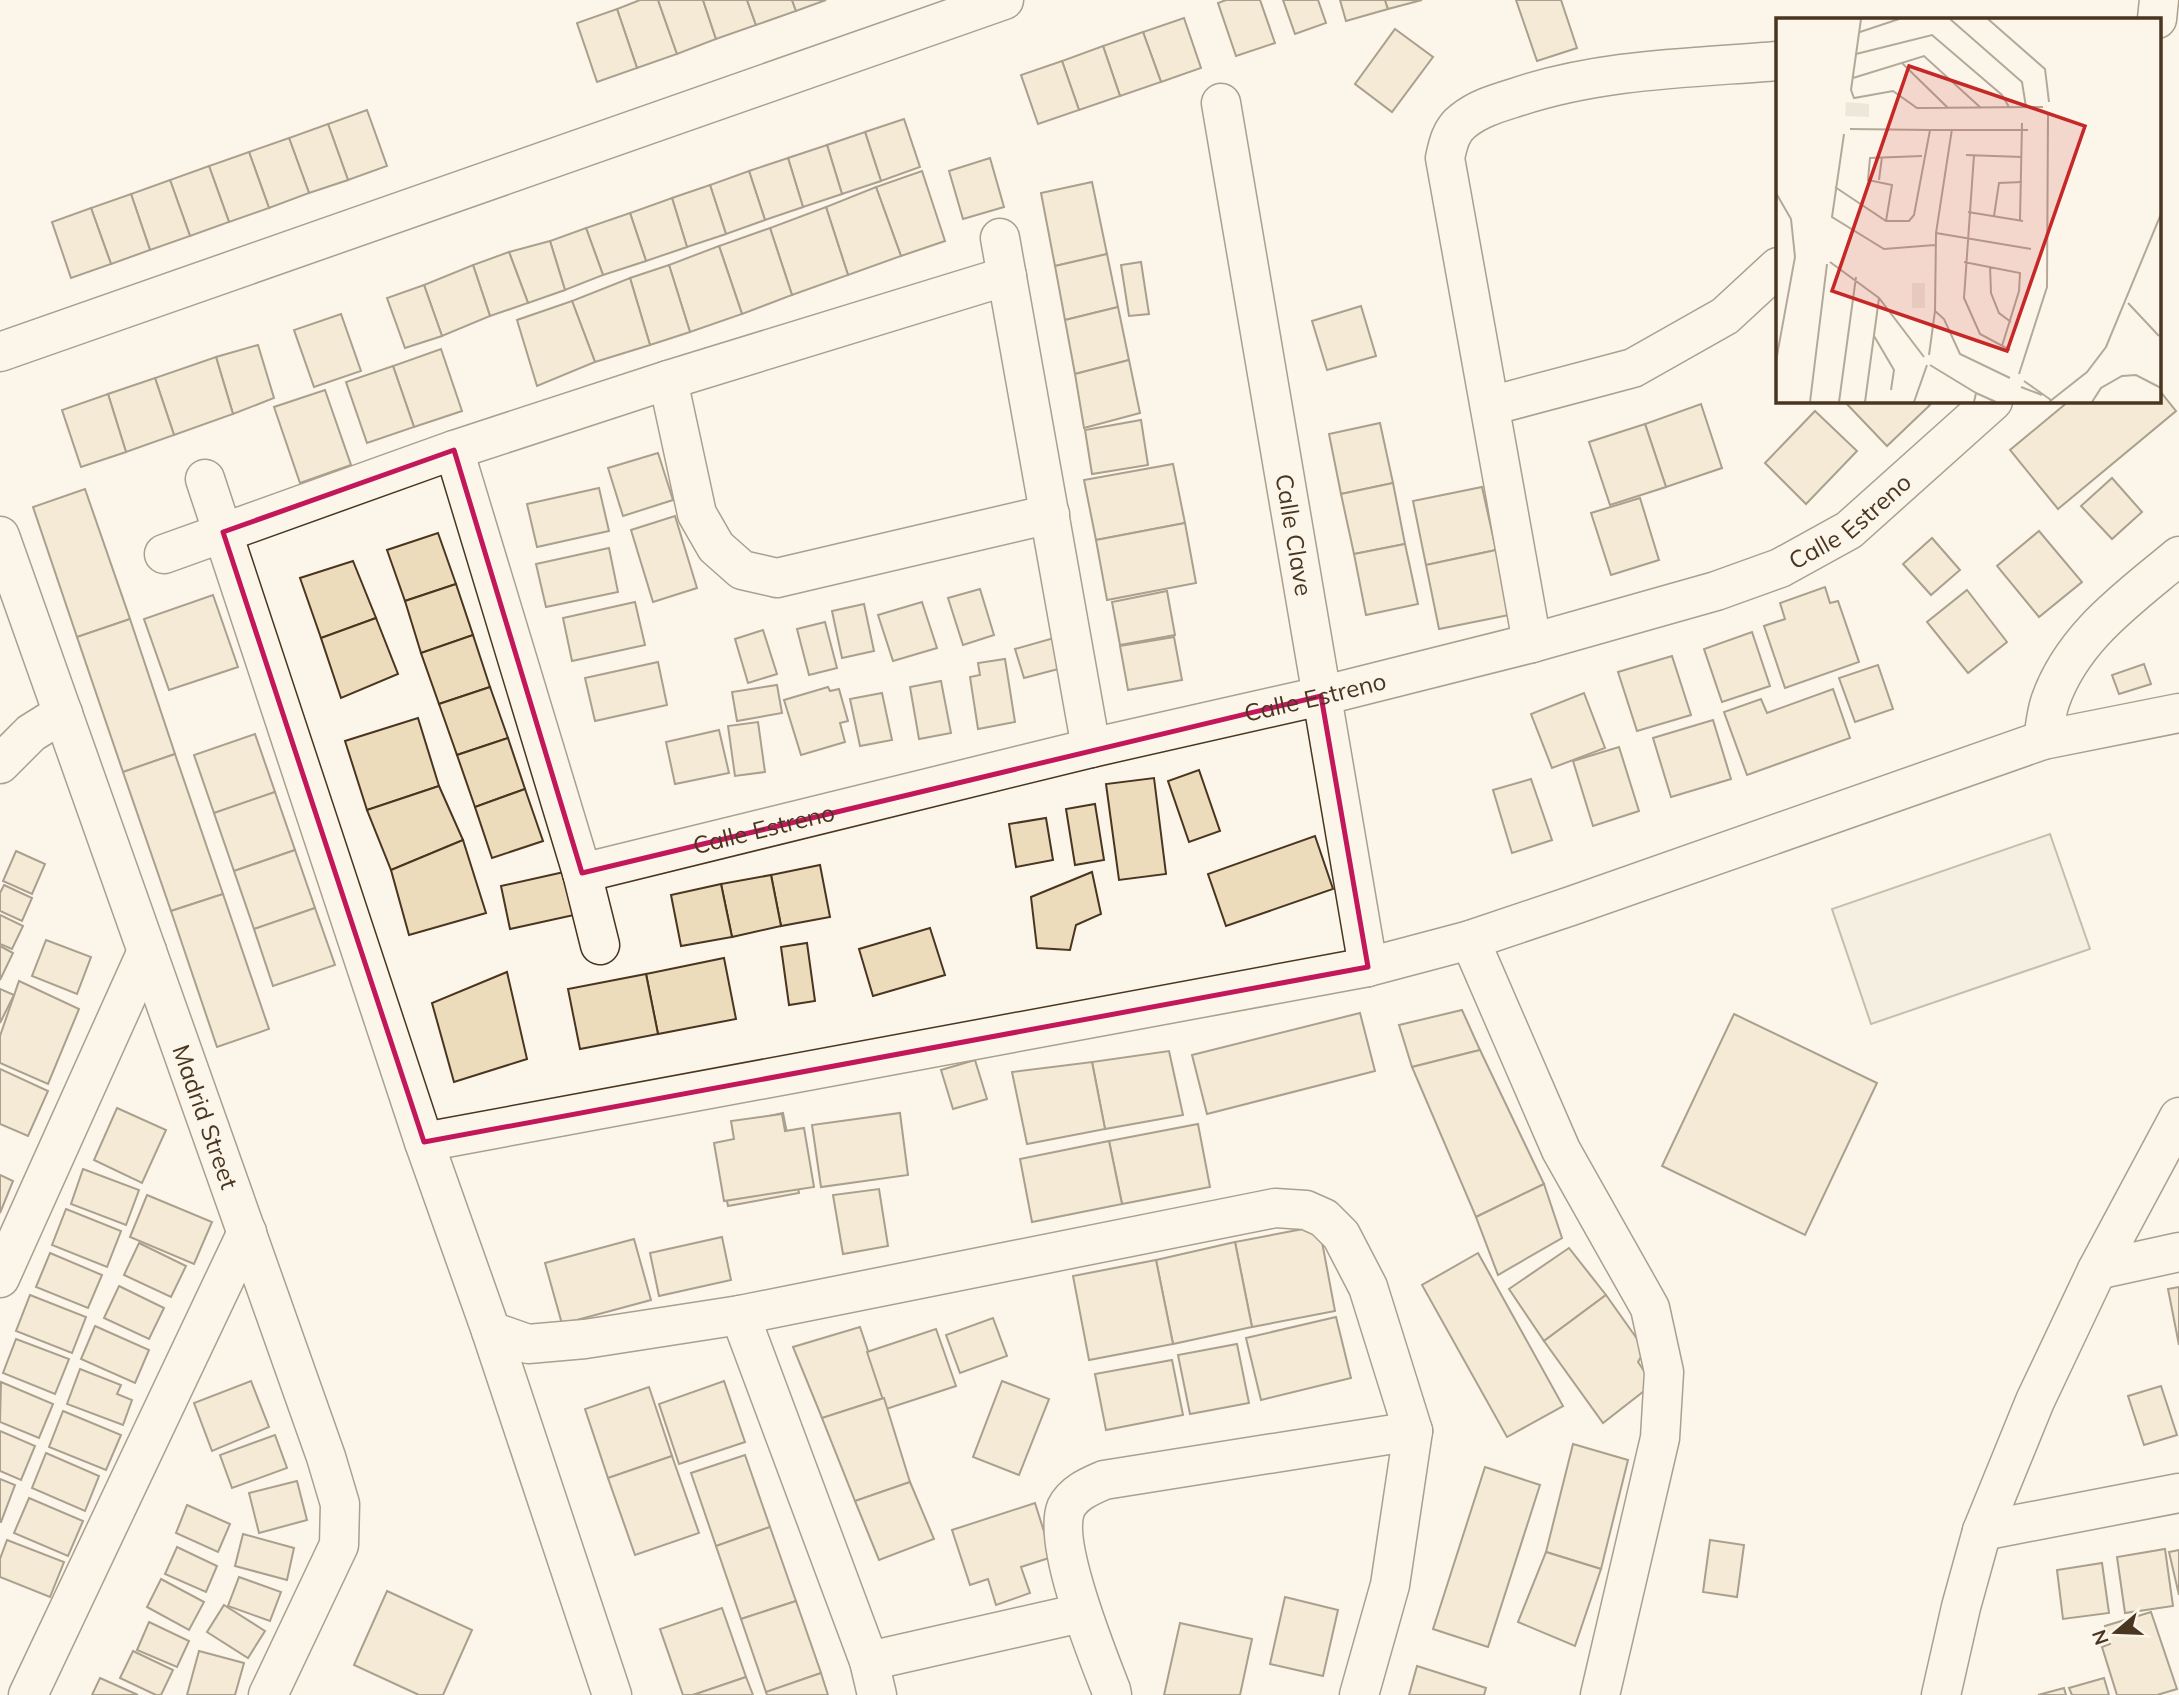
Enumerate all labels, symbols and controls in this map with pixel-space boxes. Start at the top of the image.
inset map [1776,18,2162,402]
street label: Calle Estreno [1783,467,1917,575]
street label: Calle Clave [1269,472,1320,598]
street label: Calle Estreno [1241,665,1389,728]
street label: Calle Estreno [690,797,837,860]
street label: Madrid Street [166,1041,245,1193]
north arrow [2081,1597,2151,1667]
text: N [2086,1627,2114,1648]

